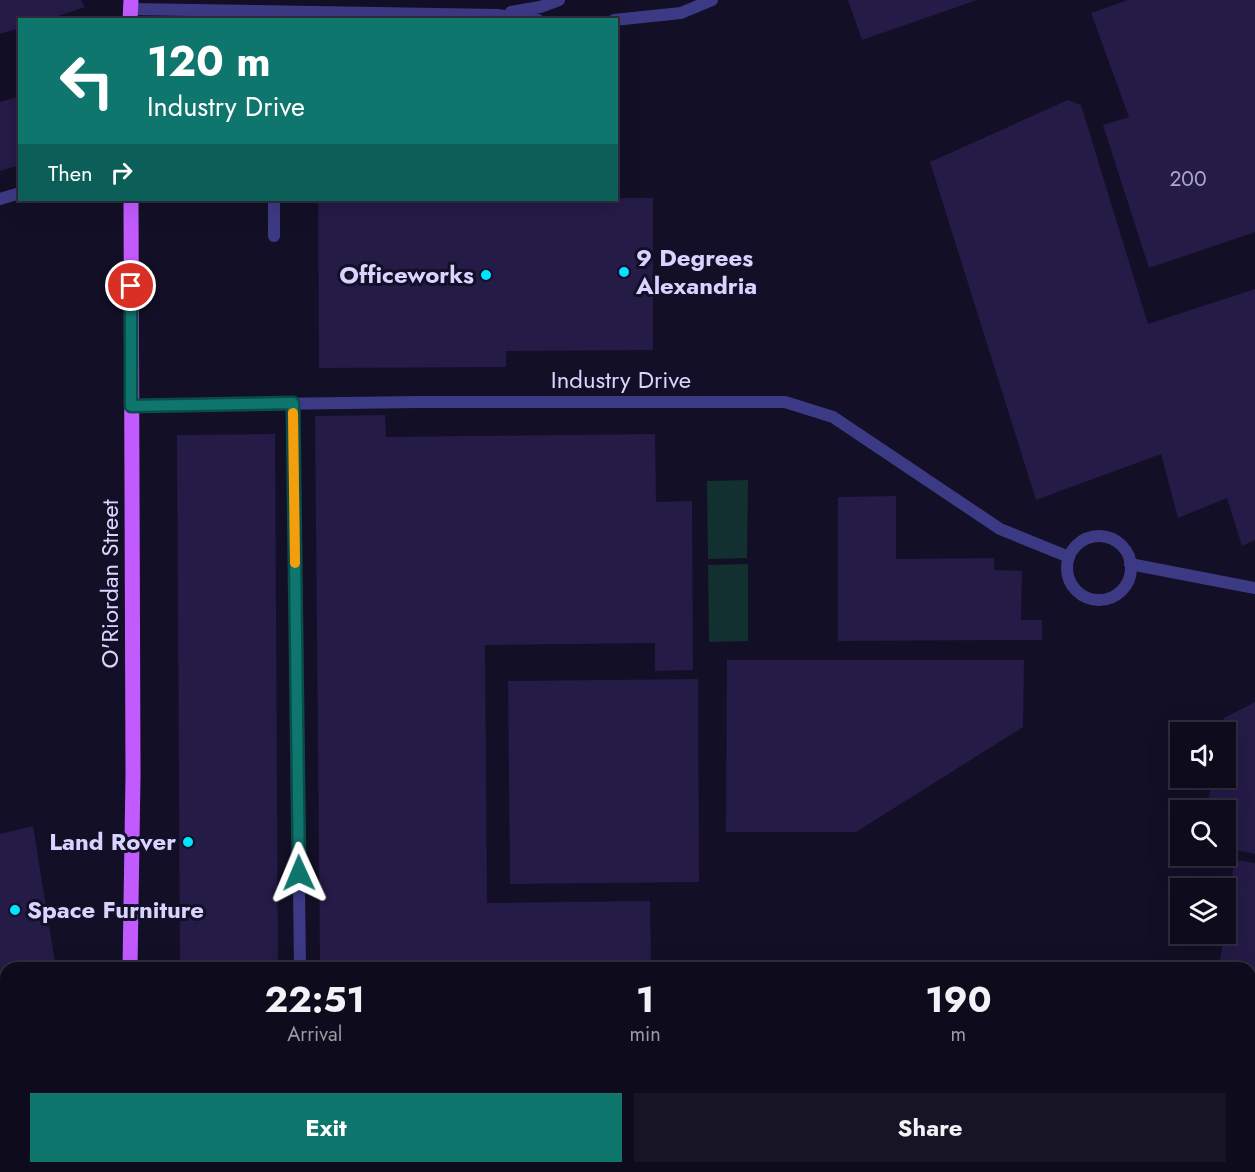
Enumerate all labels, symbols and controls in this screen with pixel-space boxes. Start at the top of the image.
text: 120 m [147,31,271,92]
icon: left [48,42,126,120]
text: Industry Drive [147,87,305,126]
icon: right [105,156,138,189]
text: Then [48,157,93,189]
house number: 200 [1169,164,1207,194]
place label: 9 Degrees Alexandria [635,240,757,303]
place label: Officeworks [339,257,474,292]
pin [105,260,156,311]
marker: 9 Degrees Alexandria [617,265,631,279]
marker: Officeworks [479,268,493,282]
icon: arrive [114,269,147,302]
street label: Industry Drive [551,362,691,397]
street label: O'Riordan Street [92,499,127,669]
map controls [1170,722,1236,944]
button: sound [1170,722,1236,788]
button: search [1170,800,1236,866]
place label: Land Rover [49,824,176,859]
marker: Land Rover [181,835,195,849]
position arrow [267,841,331,905]
button: layers [1170,878,1236,944]
place label: Space Furniture [27,892,204,927]
marker: Space Furniture [8,903,22,917]
text: 22:51 [265,973,365,1025]
text: 1 [636,973,654,1025]
text: 190 [925,973,991,1025]
text: Arrival [287,1020,342,1049]
text: min [629,1020,661,1049]
text: m [951,1020,966,1049]
button: Exit [30,1093,622,1162]
button: Share [634,1093,1226,1162]

